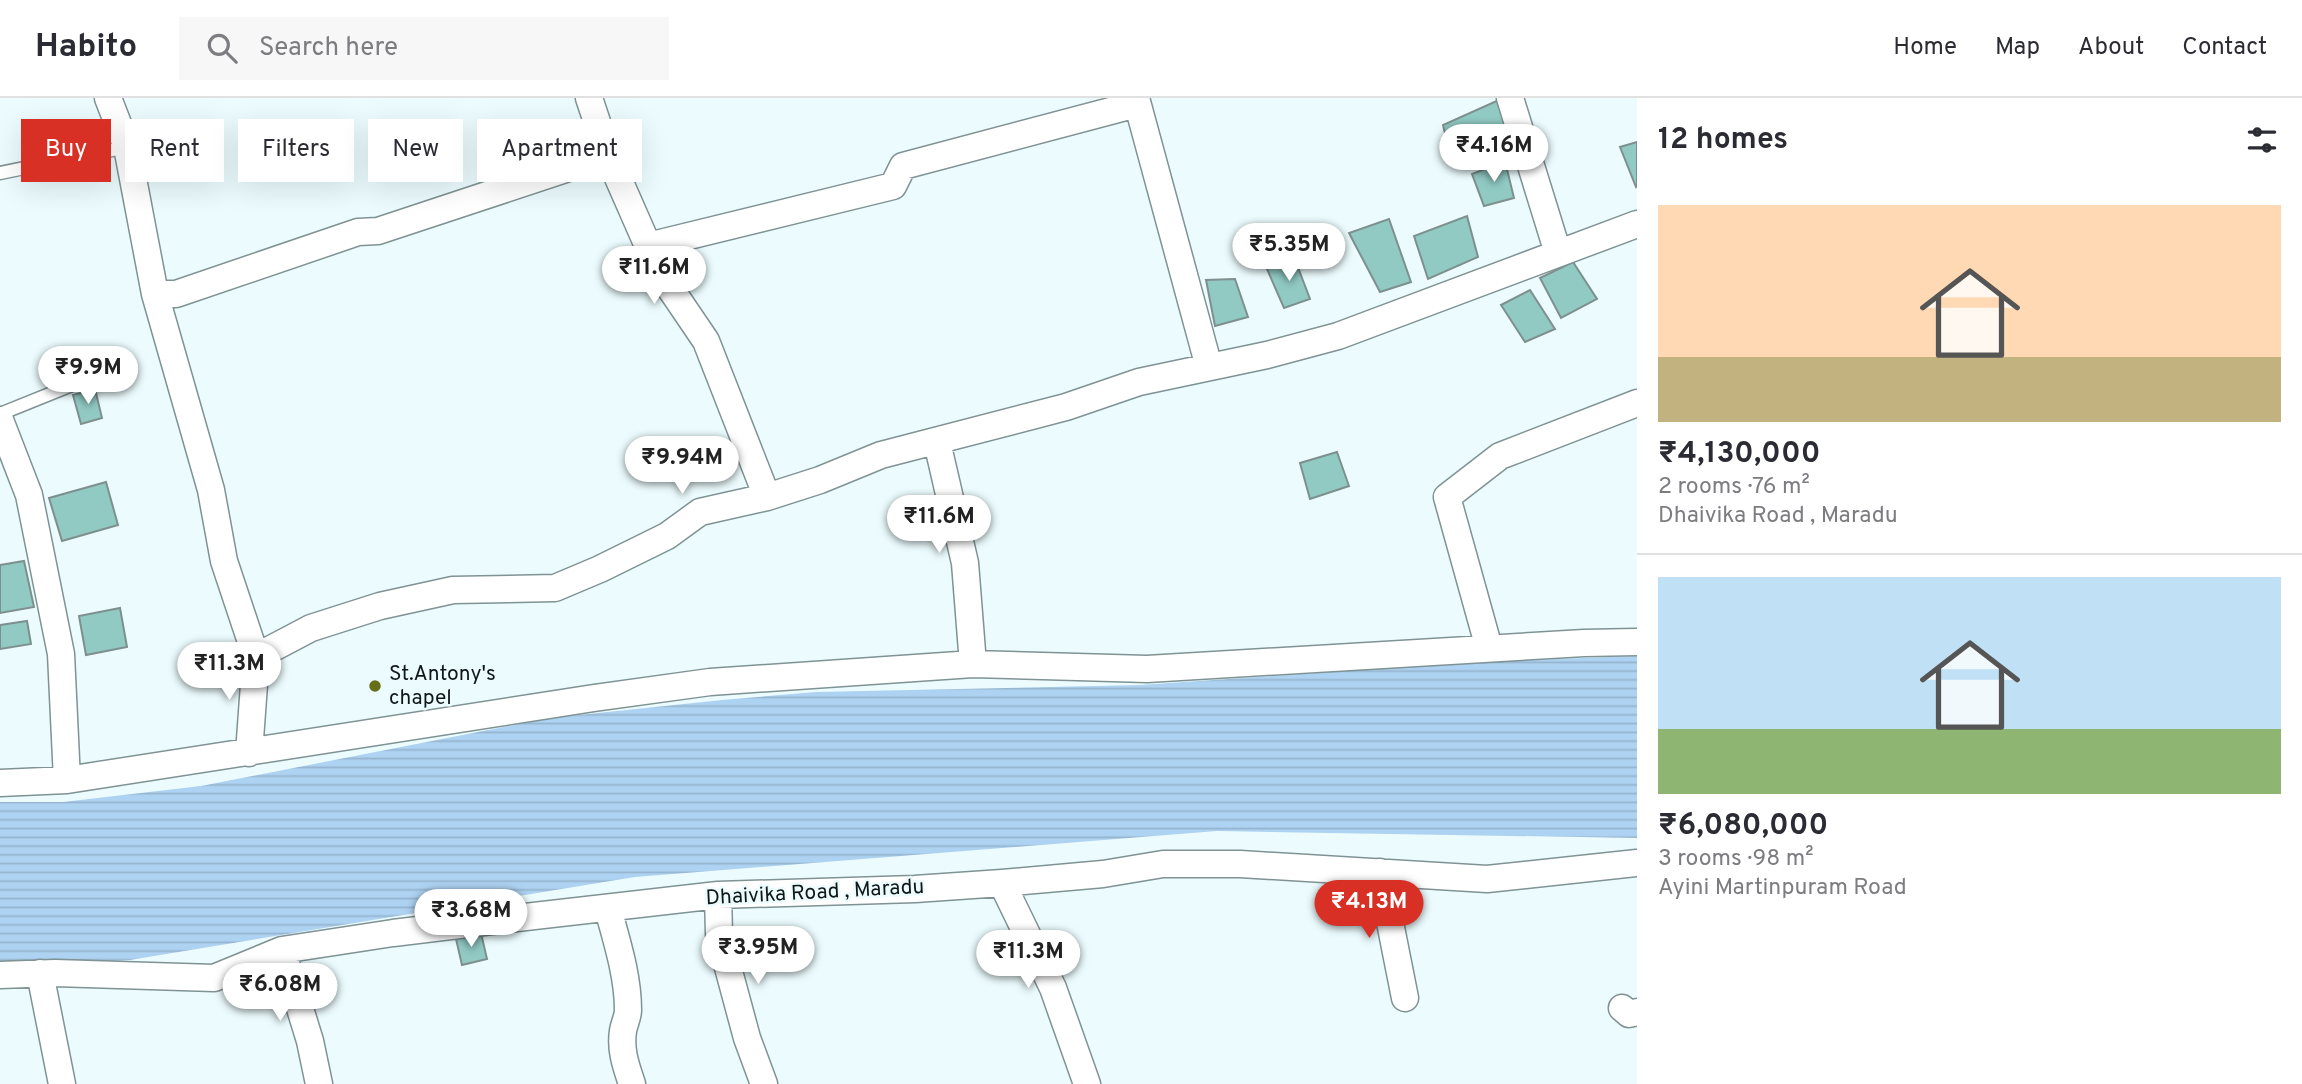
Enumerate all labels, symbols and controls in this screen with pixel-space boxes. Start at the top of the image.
search box [179,17,669,80]
text: Habito [35,27,137,69]
icon: search [203,29,241,67]
text: Search here [259,32,398,65]
text: Home [1893,33,1957,63]
text: Map [1995,33,2040,63]
text: About [2078,33,2144,63]
text: Contact [2182,33,2267,63]
chip: Buy [21,119,111,182]
chip: Rent [125,119,224,182]
chip: Filters [238,119,354,182]
chip: New [368,119,463,182]
chip: Apartment [477,119,642,182]
icon: filters [2243,121,2281,159]
text: 12 homes [1658,122,1788,159]
pin: ₹4.16M [1437,125,1551,184]
text: ₹4.16M [1455,132,1533,161]
pin: ₹5.35M [1232,223,1346,283]
text: ₹5.35M [1248,231,1330,260]
pin: ₹11.6M [597,246,711,306]
icon: home [1907,250,2033,376]
text: ₹11.6M [618,254,690,283]
pin: ₹9.9M [39,346,137,406]
text: ₹9.9M [54,354,122,383]
pin: ₹9.94M [625,436,739,496]
text: ₹4,130,000 [1658,436,1821,473]
text: ₹9.94M [641,444,723,473]
text: 2 rooms · 76 m² [1658,473,1810,502]
pin: ₹11.6M [882,496,996,555]
text: Dhaivika Road , Maradu [1658,502,1898,531]
text: ₹11.6M [903,503,975,532]
icon: home [1907,622,2033,748]
pin: ₹11.3M [172,642,286,702]
text: ₹11.3M [193,650,265,679]
place label: St.Antony's chapel [389,661,496,712]
marker: St.Antony's chapel [367,678,383,694]
text: ₹6,080,000 [1658,808,1828,845]
text: 3 rooms · 98 m² [1658,845,1814,874]
street label: Dhaivika Road , Maradu [705,874,925,912]
text: Ayini Martinpuram Road [1658,874,1907,903]
pin: ₹4.13M [1312,880,1426,940]
text: ₹4.13M [1331,888,1407,917]
pin: ₹3.68M [414,890,528,949]
text: ₹3.68M [430,897,512,926]
pin: ₹3.95M [701,926,815,986]
pin: ₹11.3M [971,930,1085,990]
text: ₹3.95M [718,934,798,963]
text: ₹11.3M [992,938,1064,967]
pin: ₹6.08M [223,964,337,1023]
text: ₹6.08M [239,971,321,1000]

